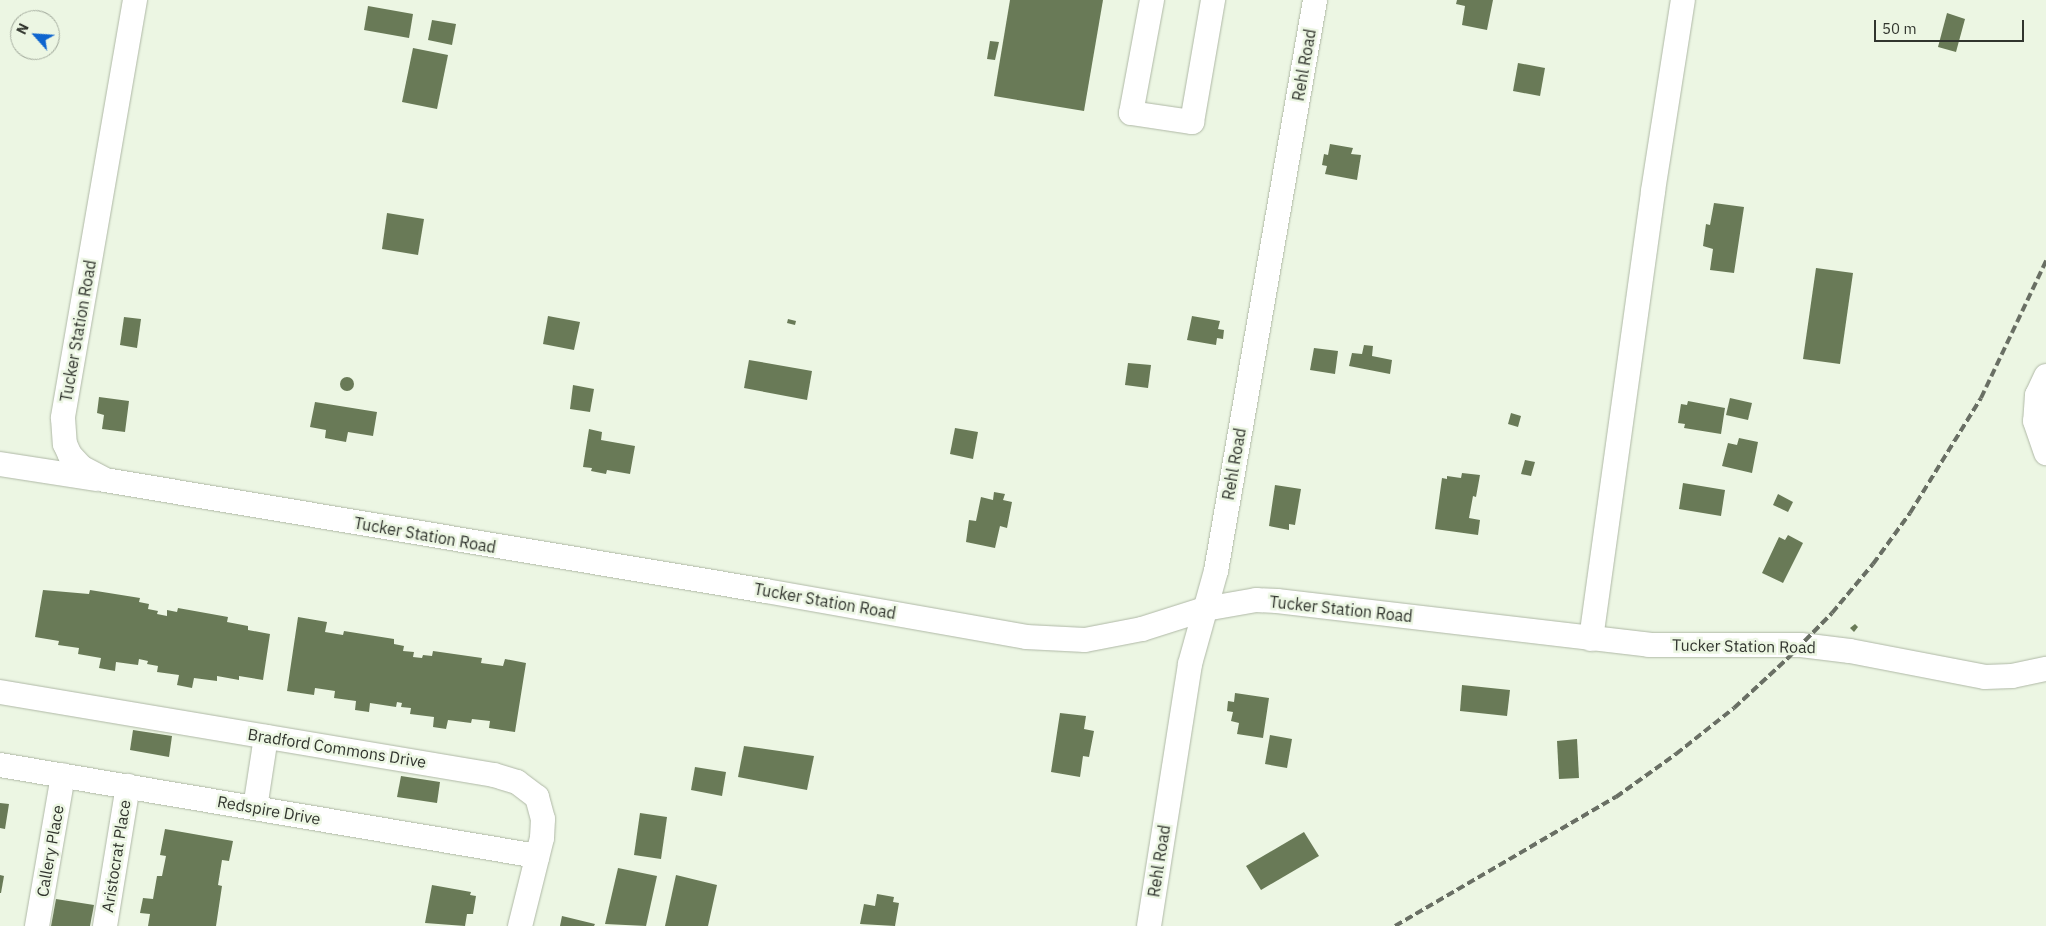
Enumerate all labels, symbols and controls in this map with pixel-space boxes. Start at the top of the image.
north arrow [10,10,60,60]
scale bar [1876,10,2026,42]
text: 50 m [1882,19,1917,38]
text: N [12,20,33,37]
street label: Rehl Road [1288,27,1320,103]
street label: Tucker Station Road [56,259,100,403]
street label: Rehl Road [1218,426,1250,502]
street label: Tucker Station Road [353,513,497,557]
street label: Tucker Station Road [753,579,897,623]
street label: Tucker Station Road [1269,592,1413,626]
street label: Tucker Station Road [1672,635,1816,657]
street label: Bradford Commons Drive [246,724,428,772]
street label: Redspire Drive [216,791,322,829]
street label: Aristocrat Place [98,798,134,914]
street label: Callery Place [32,804,68,898]
street label: Rehl Road [1144,824,1174,898]

